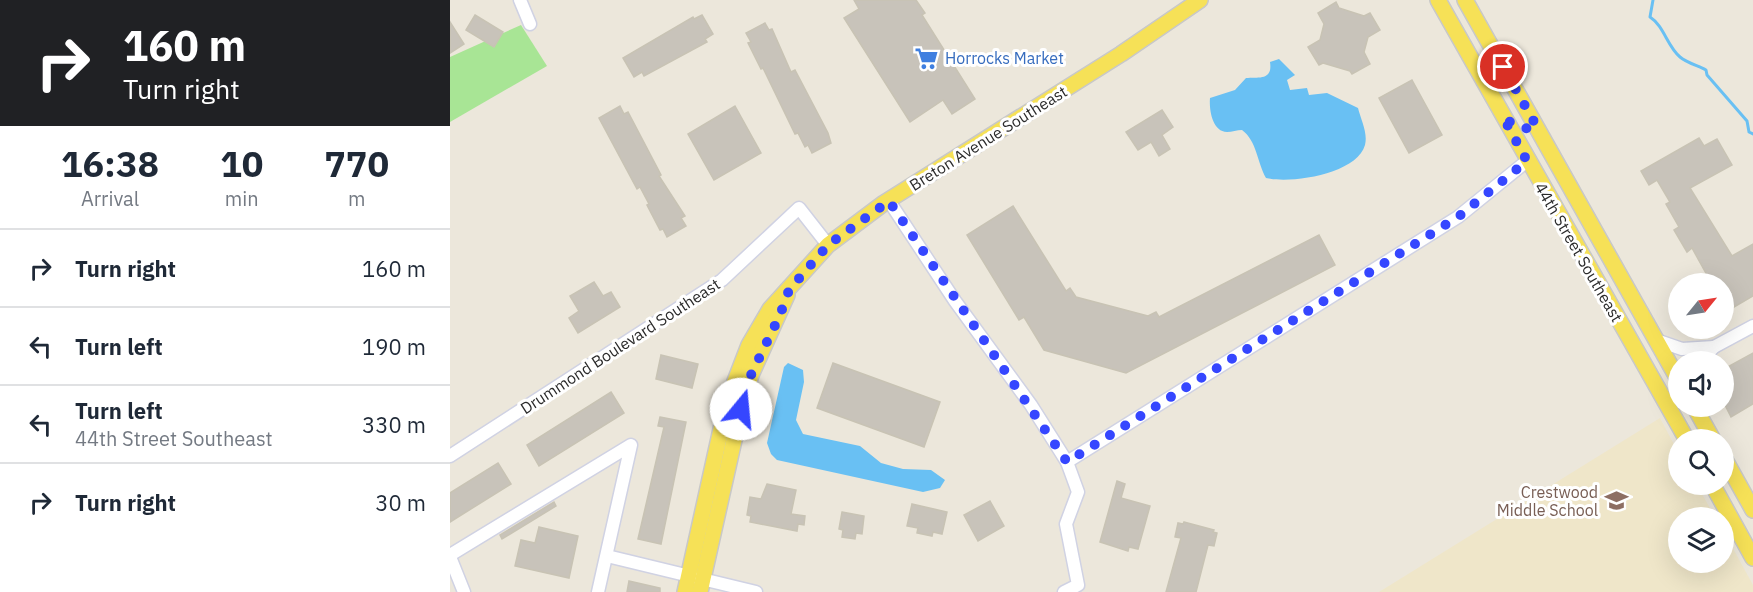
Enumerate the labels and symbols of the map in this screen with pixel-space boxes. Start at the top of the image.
pin [1477,41,1528,92]
supermarket icon: Horrocks Market [914,45,940,71]
place label: Horrocks Market [945,48,1064,68]
street label: Breton Avenue Southeast [905,81,1071,195]
street label: 44th Street Southeast [1531,179,1627,325]
north arrow [1668,273,1734,339]
street label: Drummond Boulevard Southeast [516,274,724,418]
position arrow [709,377,773,441]
place label: Crestwood Middle School [1497,482,1598,520]
school or university icon: Crestwood Middle School [1603,488,1629,514]

